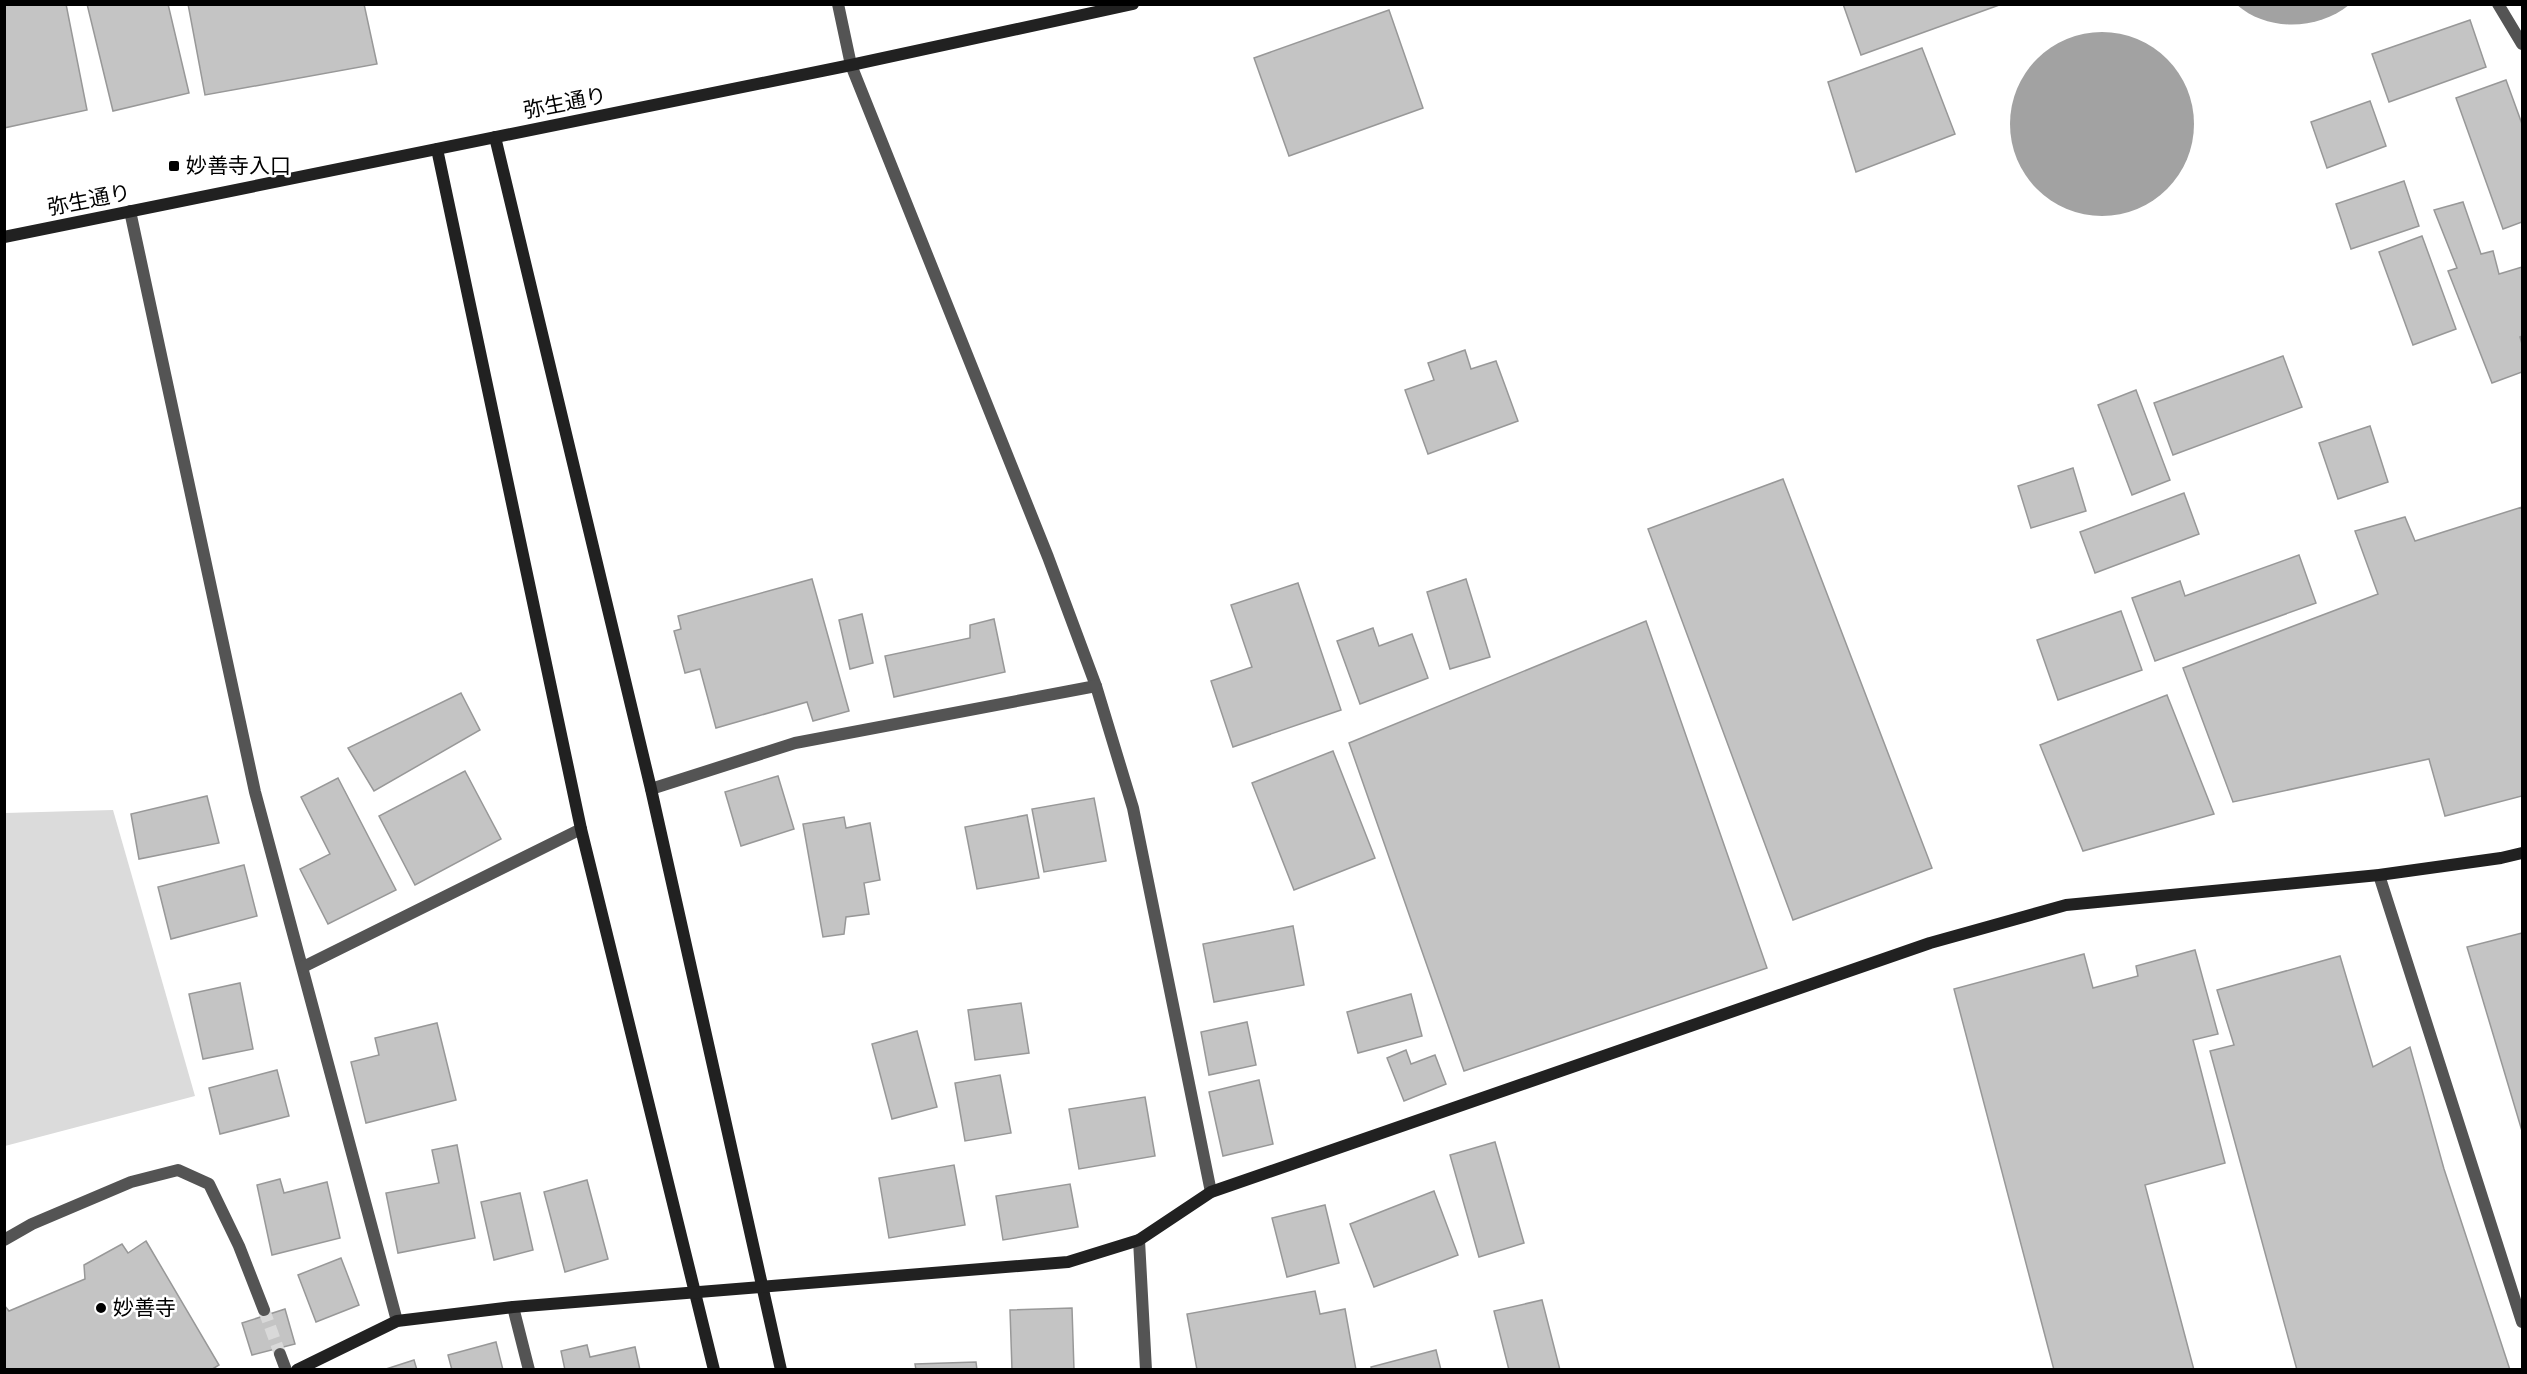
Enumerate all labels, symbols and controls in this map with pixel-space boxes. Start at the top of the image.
street label: 弥生通り [521,81,609,124]
place label: 妙善寺入口 [186,152,291,179]
marker: 妙善寺入口 [167,159,181,173]
street label: 弥生通り [45,178,133,221]
place label: 妙善寺 [113,1294,176,1321]
marker: 妙善寺 [94,1301,108,1315]

